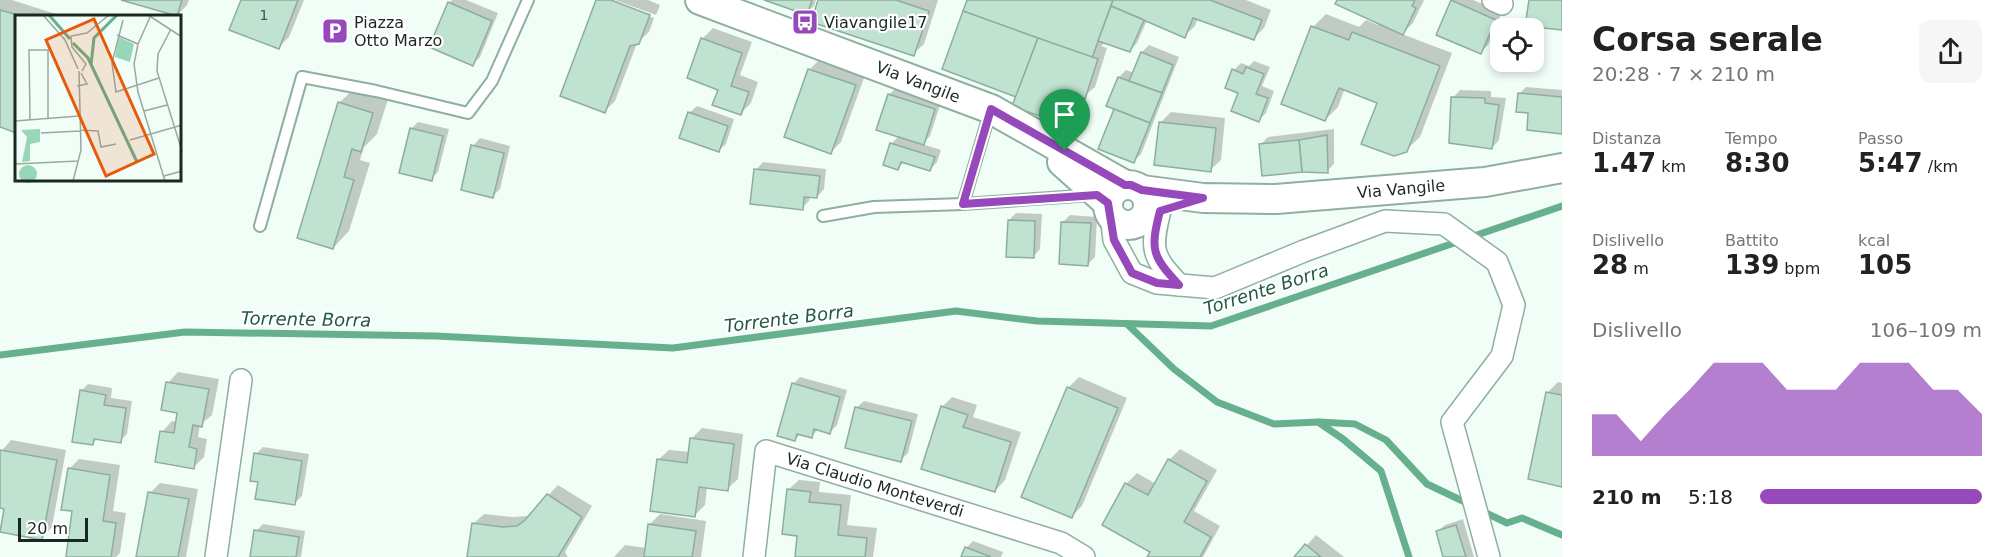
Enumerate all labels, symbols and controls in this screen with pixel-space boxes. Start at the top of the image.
house number: 1 [260,7,268,23]
bus stop icon: Viavangile17 [790,7,820,37]
place label: Piazza Otto Marzo [354,13,442,50]
place label: Viavangile17 [824,13,928,32]
inset map [15,15,182,182]
parking icon: Piazza Otto Marzo [320,16,350,46]
map controls [1490,18,1544,72]
button: locate [1490,18,1544,72]
text: Corsa serale [1592,20,1823,59]
button: share [1919,20,1982,83]
street label: Via Vangile [873,57,963,107]
text: 20:28 · 7 × 210 m [1592,62,1775,86]
pin [1039,89,1090,151]
icon: arrive [1048,98,1081,131]
text: Distanza [1592,129,1662,148]
text: Tempo [1725,129,1777,148]
text: Passo [1858,129,1903,148]
text: 1.47 [1592,148,1656,178]
text: 8:30 [1725,148,1790,178]
text: 5:47 [1858,148,1923,178]
text: km [1656,157,1686,176]
text: /km [1923,157,1958,176]
street label: Via Vangile [1356,176,1446,202]
text: Dislivello [1592,231,1664,250]
text: Battito [1725,231,1779,250]
text: kcal [1858,231,1890,250]
text: 28 [1592,250,1628,280]
text: 139 [1725,250,1779,280]
text: 105 [1858,250,1912,280]
water label: Torrente Borra [1201,259,1331,319]
text: m [1628,259,1649,278]
text: bpm [1779,259,1820,278]
water label: Torrente Borra [723,300,855,336]
water label: Torrente Borra [241,307,371,331]
text: Dislivello [1592,318,1682,342]
text: 106–109 m [1870,318,1982,342]
street label: Via Claudio Monteverdi [784,449,966,521]
text: 210 m [1592,485,1662,509]
text: 5:18 [1688,485,1733,509]
scale bar [18,515,88,542]
text: 20 m [27,519,68,538]

